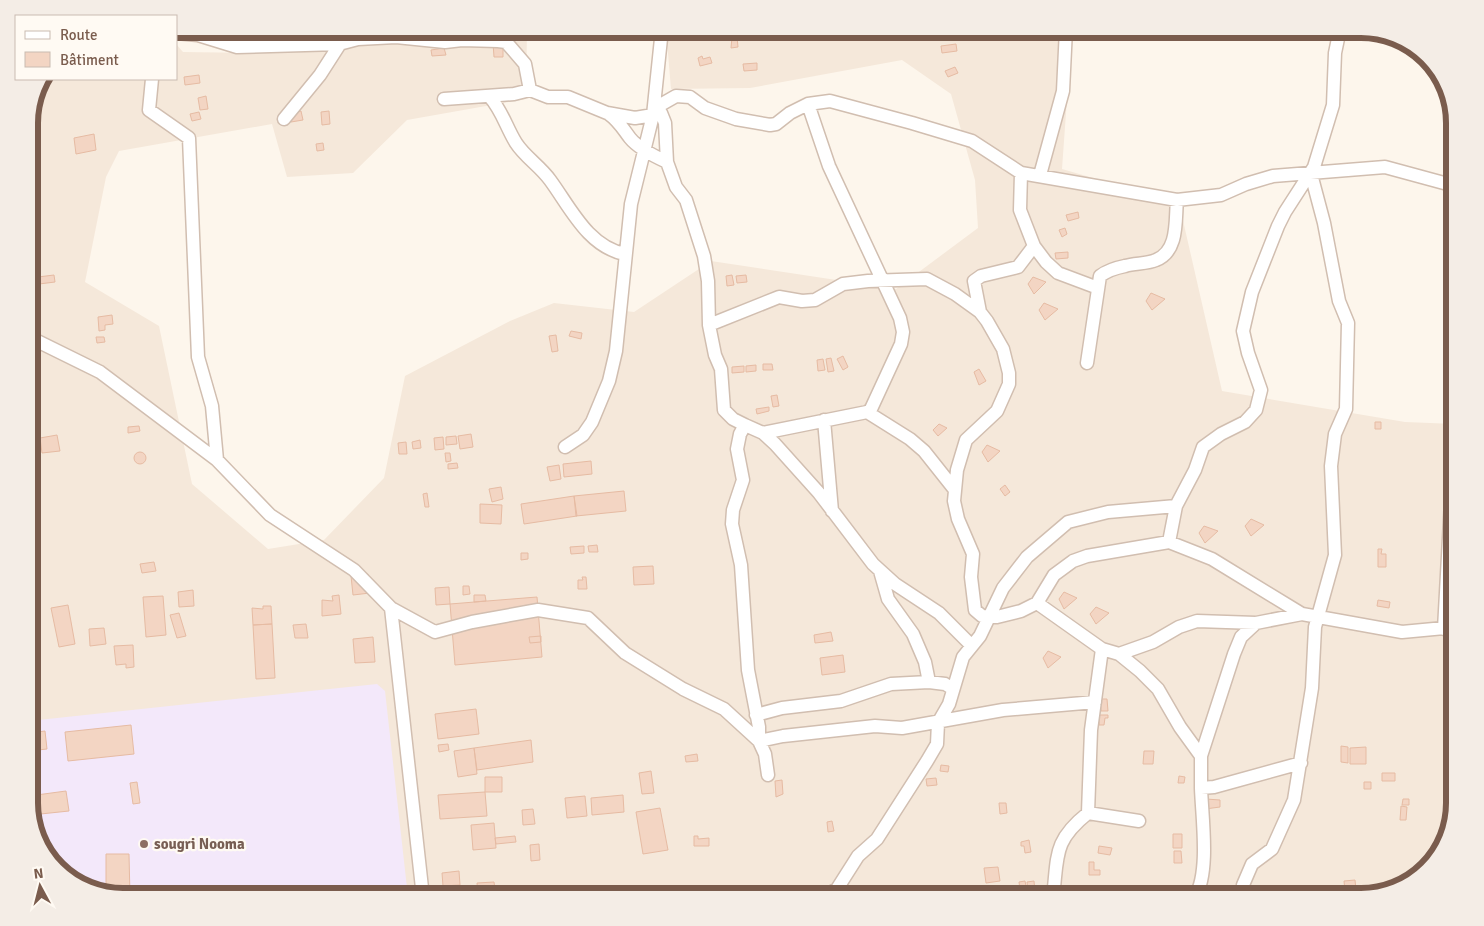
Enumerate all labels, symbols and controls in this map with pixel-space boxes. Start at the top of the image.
legend [15,15,178,80]
text: Route [60,26,97,44]
text: Bâtiment [60,51,119,69]
place label: sougri Nooma [154,835,245,853]
marker: sougri Nooma [138,838,150,850]
north arrow [15,861,65,911]
text: N [33,865,44,883]

